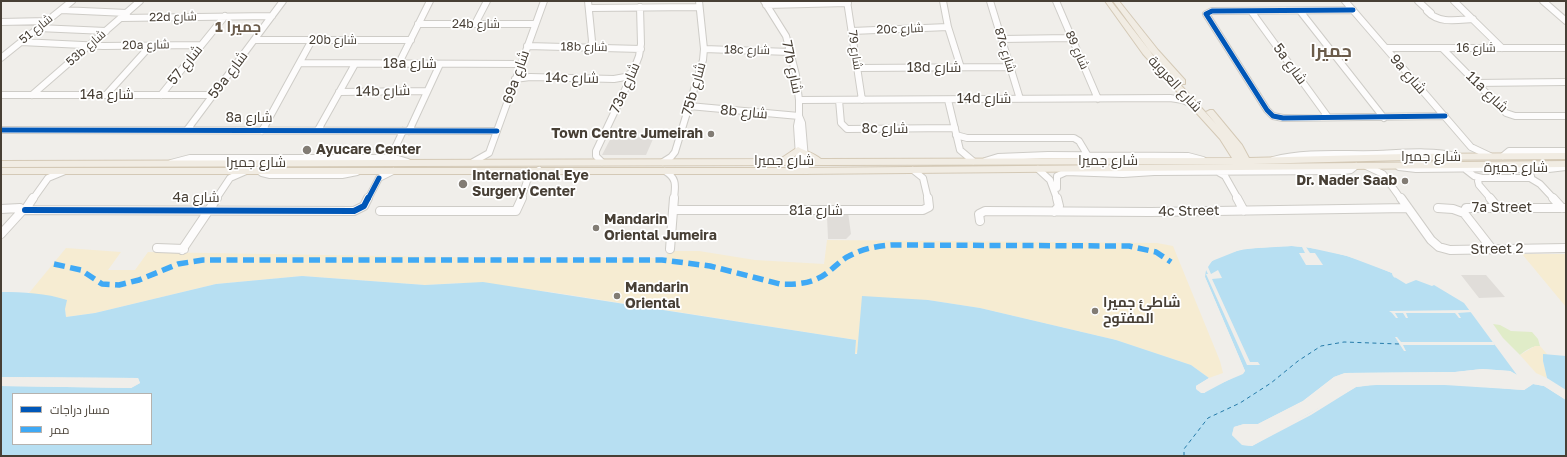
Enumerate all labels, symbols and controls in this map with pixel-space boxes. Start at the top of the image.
street label: 22d شارع [149,9,197,25]
street label: شارع 51 [16,11,56,47]
street label: 24b شارع [452,17,500,31]
district label: جميرا 1 [215,18,261,36]
street label: 20c شارع [876,21,924,37]
street label: 87c شارع [991,26,1019,74]
street label: 53b شارع [63,27,109,69]
street label: شارع 89 [1062,28,1092,72]
street label: شارع 79 [845,29,865,71]
street label: 20b شارع [309,33,357,47]
street label: 20a شارع [122,37,170,53]
street label: 18b شارع [560,39,608,55]
street label: 77b شارع [778,39,806,95]
street label: 5a شارع [1269,40,1311,88]
district label: جميرا [1310,40,1352,62]
street label: شارع 16 [1456,41,1496,55]
street label: شارع 57 [164,42,206,88]
street label: 18c شارع [724,42,770,58]
street label: 59a شارع [205,48,251,102]
street label: 69a شارع [499,48,533,106]
street label: 9a شارع [1386,51,1430,97]
street label: شارع العروبة [1145,52,1205,116]
street label: 18a شارع [383,56,437,72]
street label: 73a شارع [606,60,644,116]
street label: 75b شارع [678,60,710,118]
street label: 18d شارع [907,60,961,76]
street label: 11a شارع [1462,68,1512,116]
street label: 14c شارع [545,69,599,87]
street label: 14b شارع [356,82,410,100]
street label: 14a شارع [80,87,134,103]
street label: 14d شارع [957,91,1011,107]
street label: 8b شارع [719,102,769,122]
street label: 8a شارع [225,110,273,126]
street label: 8c شارع [862,121,908,137]
place label: Town Centre Jumeirah [551,126,703,142]
marker: Town Centre Jumeirah [706,129,716,139]
place label: Ayucare Center [316,142,421,158]
marker: Ayucare Center [301,144,313,156]
street label: شارع جميرا [1401,149,1461,165]
street label: شارع جميرا [754,153,814,169]
street label: شارع جميرا [1078,153,1138,169]
street label: شارع جميرا [226,155,286,171]
street label: شارع جميرة [1484,160,1548,176]
place label: International Eye Surgery Center [472,168,589,200]
place label: Dr. Nader Saab [1296,173,1397,189]
marker: Dr. Nader Saab [1400,176,1410,186]
marker: International Eye Surgery Center [457,178,469,190]
street label: 4a شارع [172,190,220,206]
street label: 7a Street [1472,200,1532,216]
street label: 4c Street [1158,202,1220,220]
street label: 81a شارع [789,203,843,219]
place label: Mandarin Oriental Jumeira [604,212,717,244]
marker: Mandarin Oriental Jumeira [591,223,601,233]
street label: Street 2 [1470,240,1524,258]
place label: Mandarin Oriental [625,280,689,312]
marker: Mandarin Oriental [612,291,622,301]
place label: شاطئ جميرا المفتوح [1103,295,1180,328]
marker: شاطئ جميرا المفتوح [1090,306,1100,316]
legend [12,393,152,445]
text: مسار دراجات [50,402,110,417]
text: ممر [50,422,69,437]

